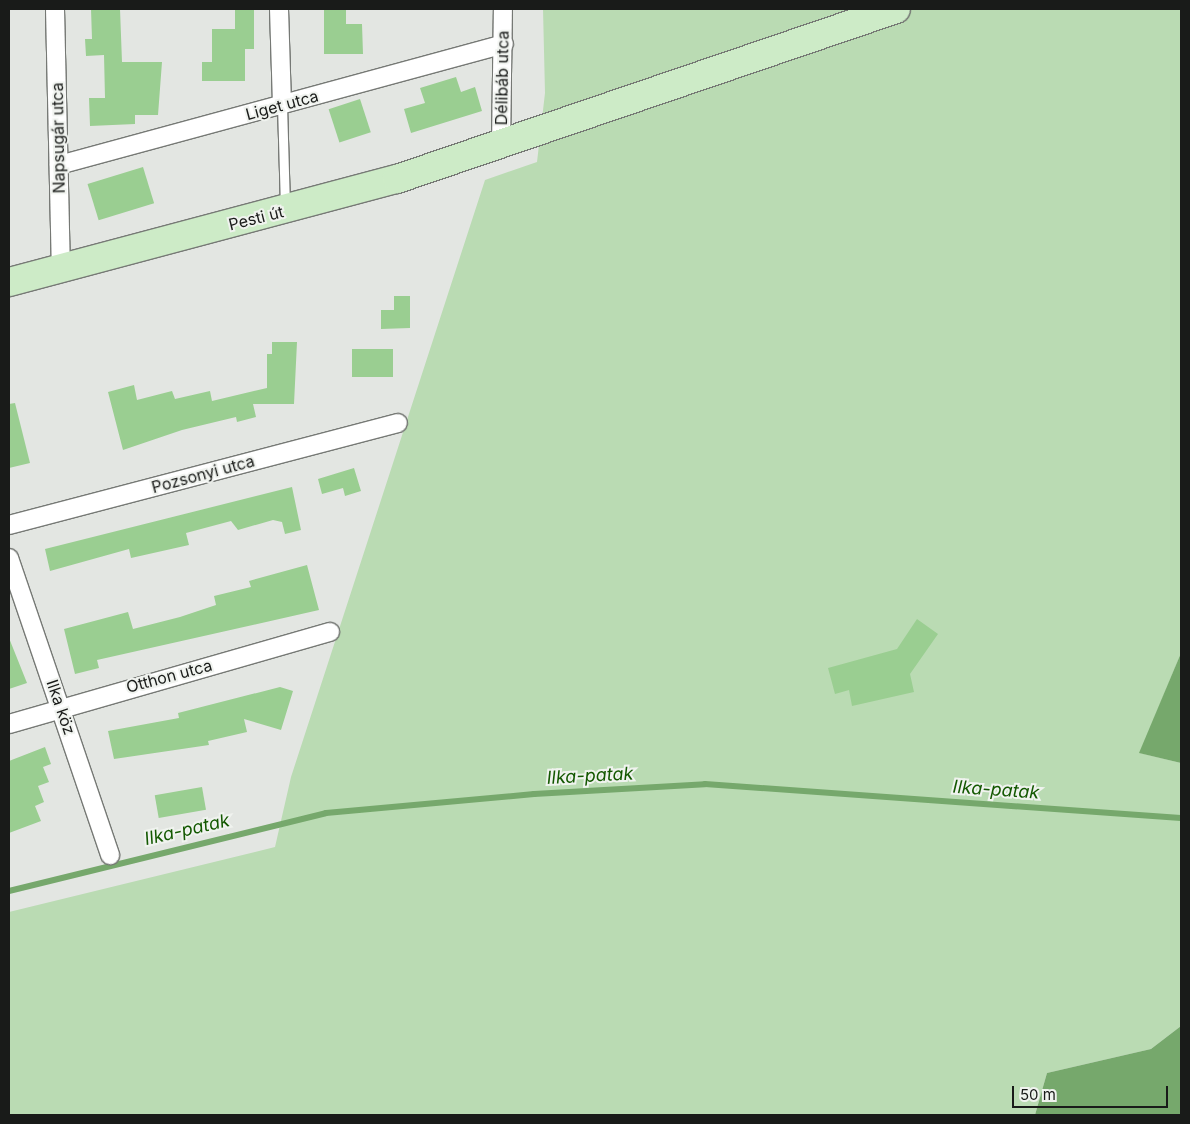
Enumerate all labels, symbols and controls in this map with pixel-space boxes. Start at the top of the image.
street label: Délibáb utca [492,30,512,126]
street label: Napsugár utca [47,82,69,194]
street label: Liget utca [243,86,321,124]
street label: Pesti út [226,202,286,234]
street label: Pozsonyi utca [149,451,257,497]
street label: Otthon utca [124,655,214,697]
street label: Ilka köz [43,677,79,737]
water label: Ilka-patak [546,763,634,789]
water label: Ilka-patak [952,776,1040,804]
water label: Ilka-patak [142,810,232,850]
scale bar [1015,1076,1171,1108]
text: 50 m [1020,1085,1056,1104]

